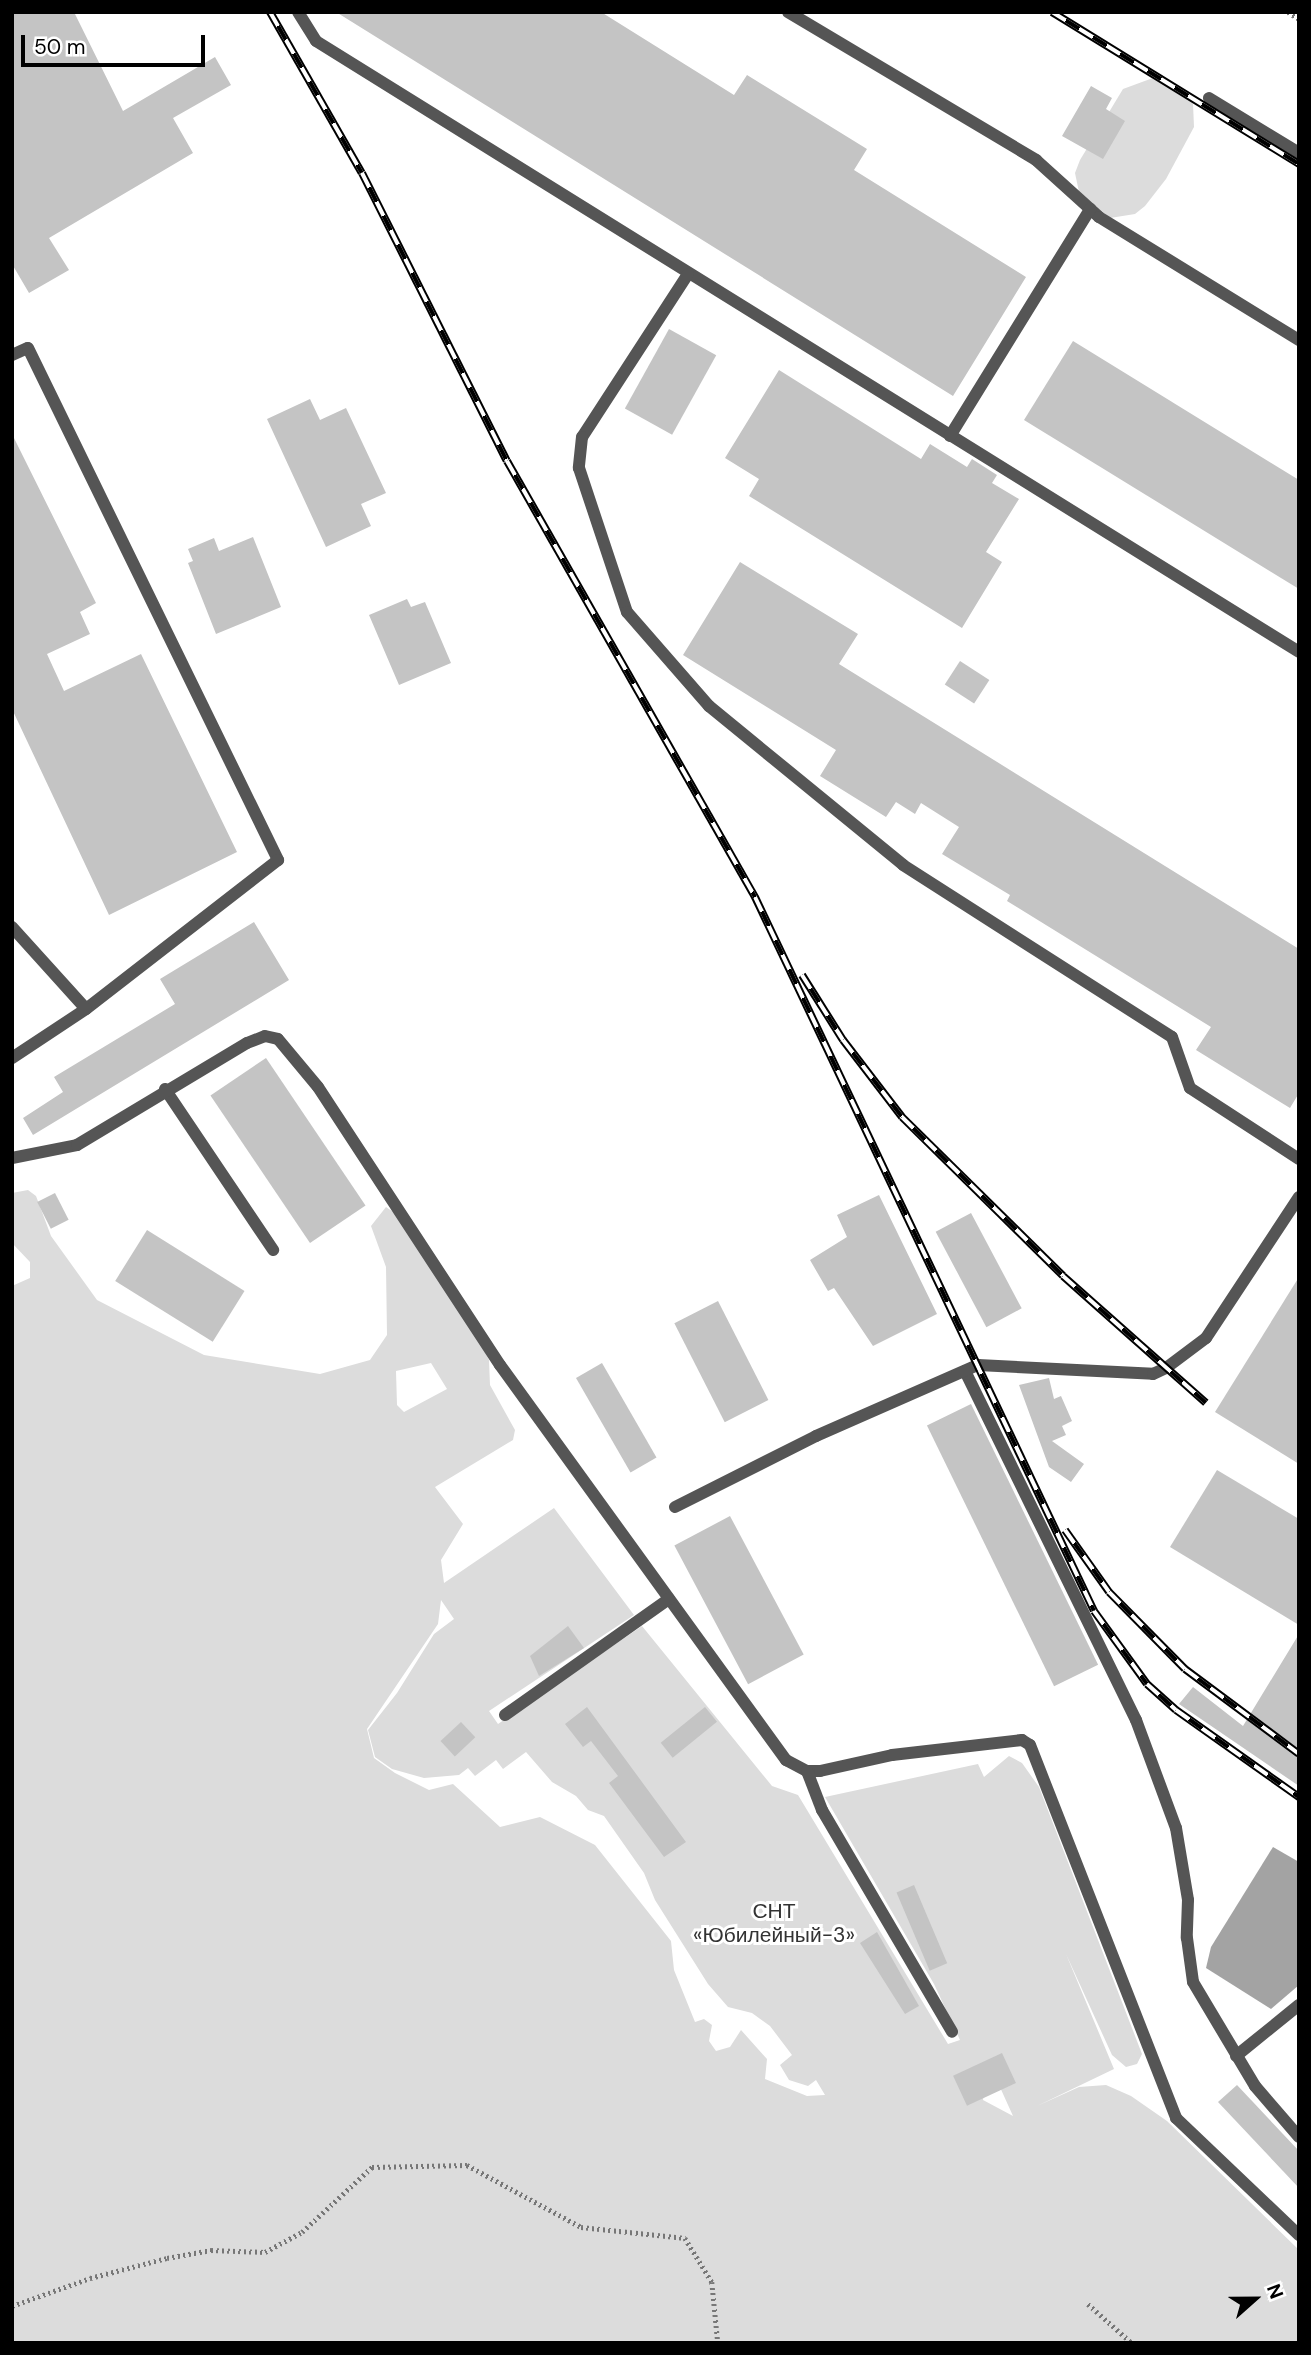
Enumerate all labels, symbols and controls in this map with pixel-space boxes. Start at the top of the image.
scale bar [24,21,208,65]
text: 50 m [34,33,85,61]
park label: СНТ «Юбилейный-3» [693,1898,855,1948]
north arrow [1220,2264,1290,2334]
text: N [1261,2280,1289,2302]

